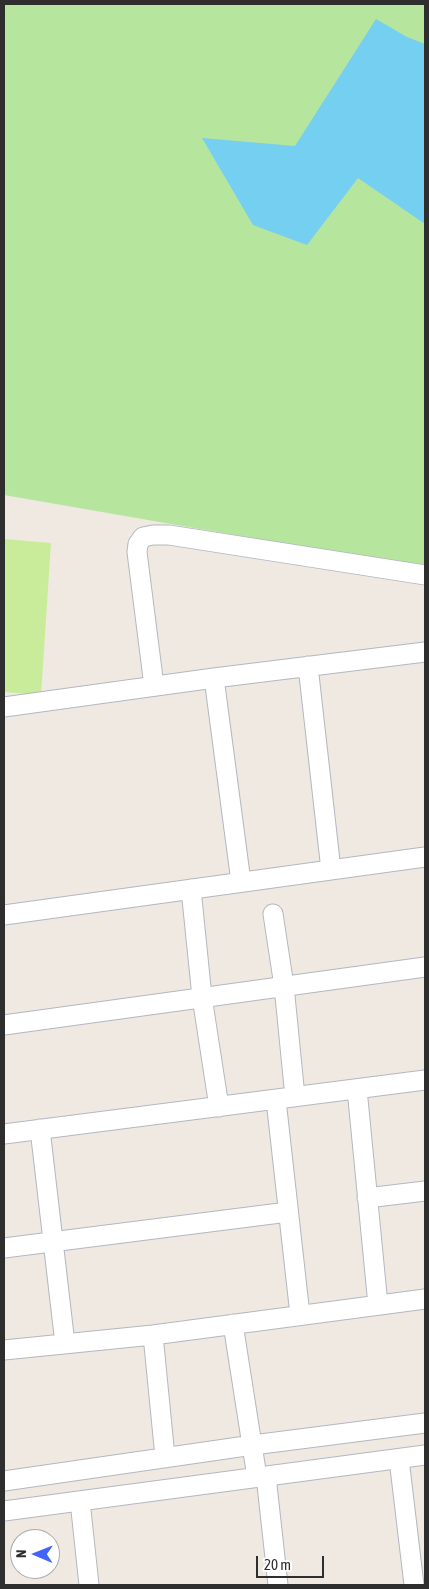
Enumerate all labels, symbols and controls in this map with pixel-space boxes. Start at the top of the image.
north arrow [10,1529,60,1579]
scale bar [259,1546,326,1578]
text: N [13,1549,29,1558]
text: 20 m [264,1556,291,1573]

